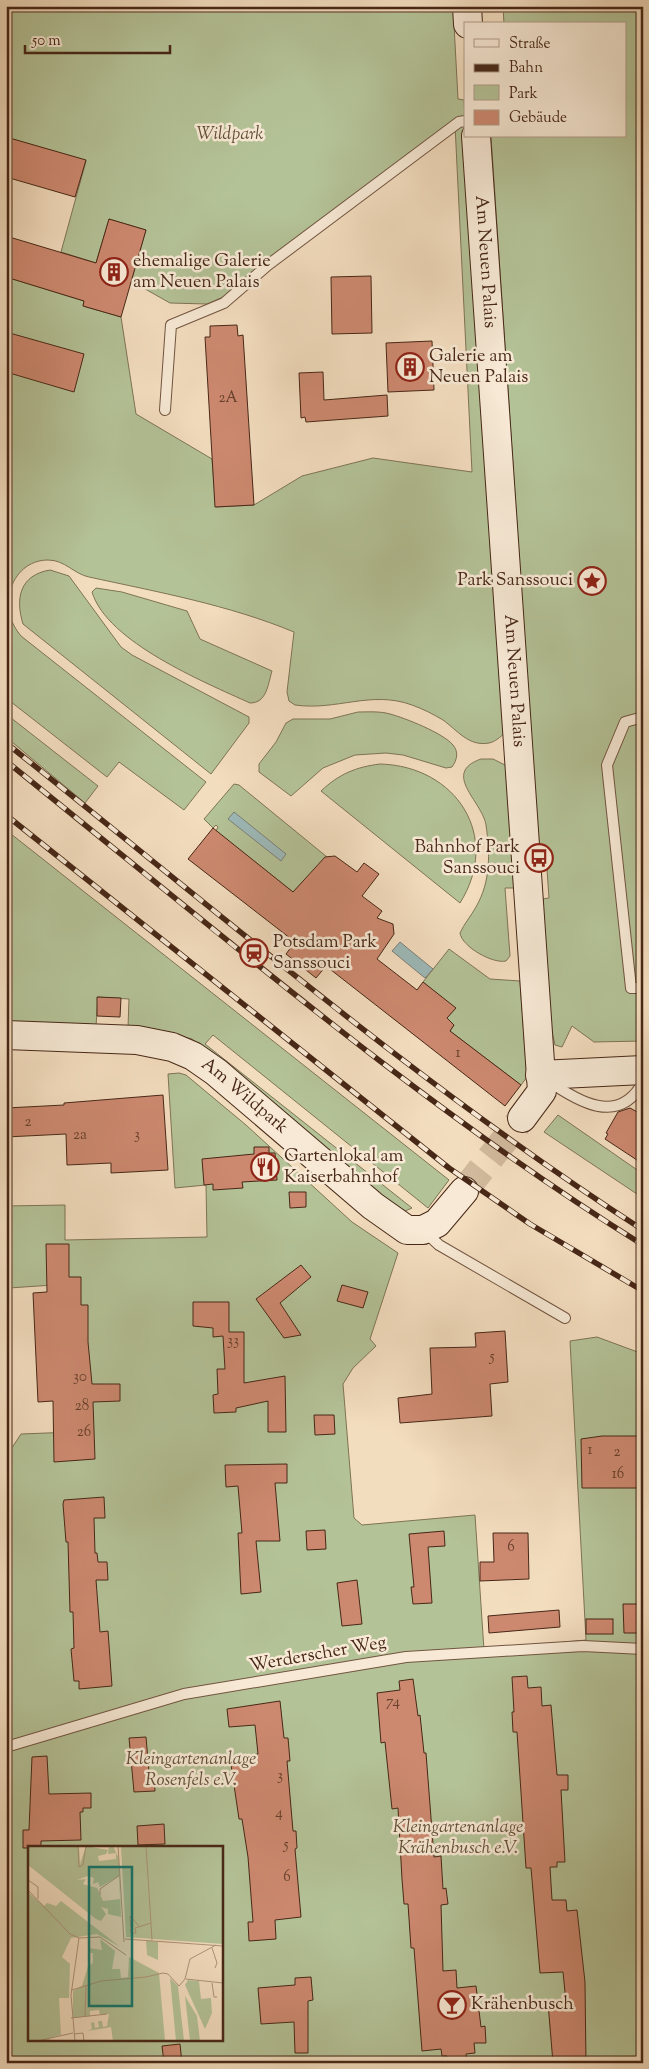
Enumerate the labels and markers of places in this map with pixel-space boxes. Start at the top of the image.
place label: ehemalige Galerie am Neuen Palais [133,249,271,296]
building icon: ehemalige Galerie am Neuen Palais [99,257,129,287]
place label: Galerie am Neuen Palais [429,344,528,391]
building icon: Galerie am Neuen Palais [395,352,425,382]
place icon: Park Sanssouci [577,566,607,596]
place label: Park Sanssouci [457,568,573,594]
place label: Bahnhof Park Sanssouci [414,835,520,882]
bus stop icon: Bahnhof Park Sanssouci [524,843,554,873]
place label: Potsdam Park Sanssouci [273,930,377,977]
station icon: Potsdam Park Sanssouci [239,938,269,968]
place label: Gartenlokal am Kaiserbahnhof [284,1144,404,1191]
restaurant icon: Gartenlokal am Kaiserbahnhof [250,1152,280,1182]
bar icon: Krähenbusch [437,1990,467,2020]
place label: Krähenbusch [471,1992,574,2018]

